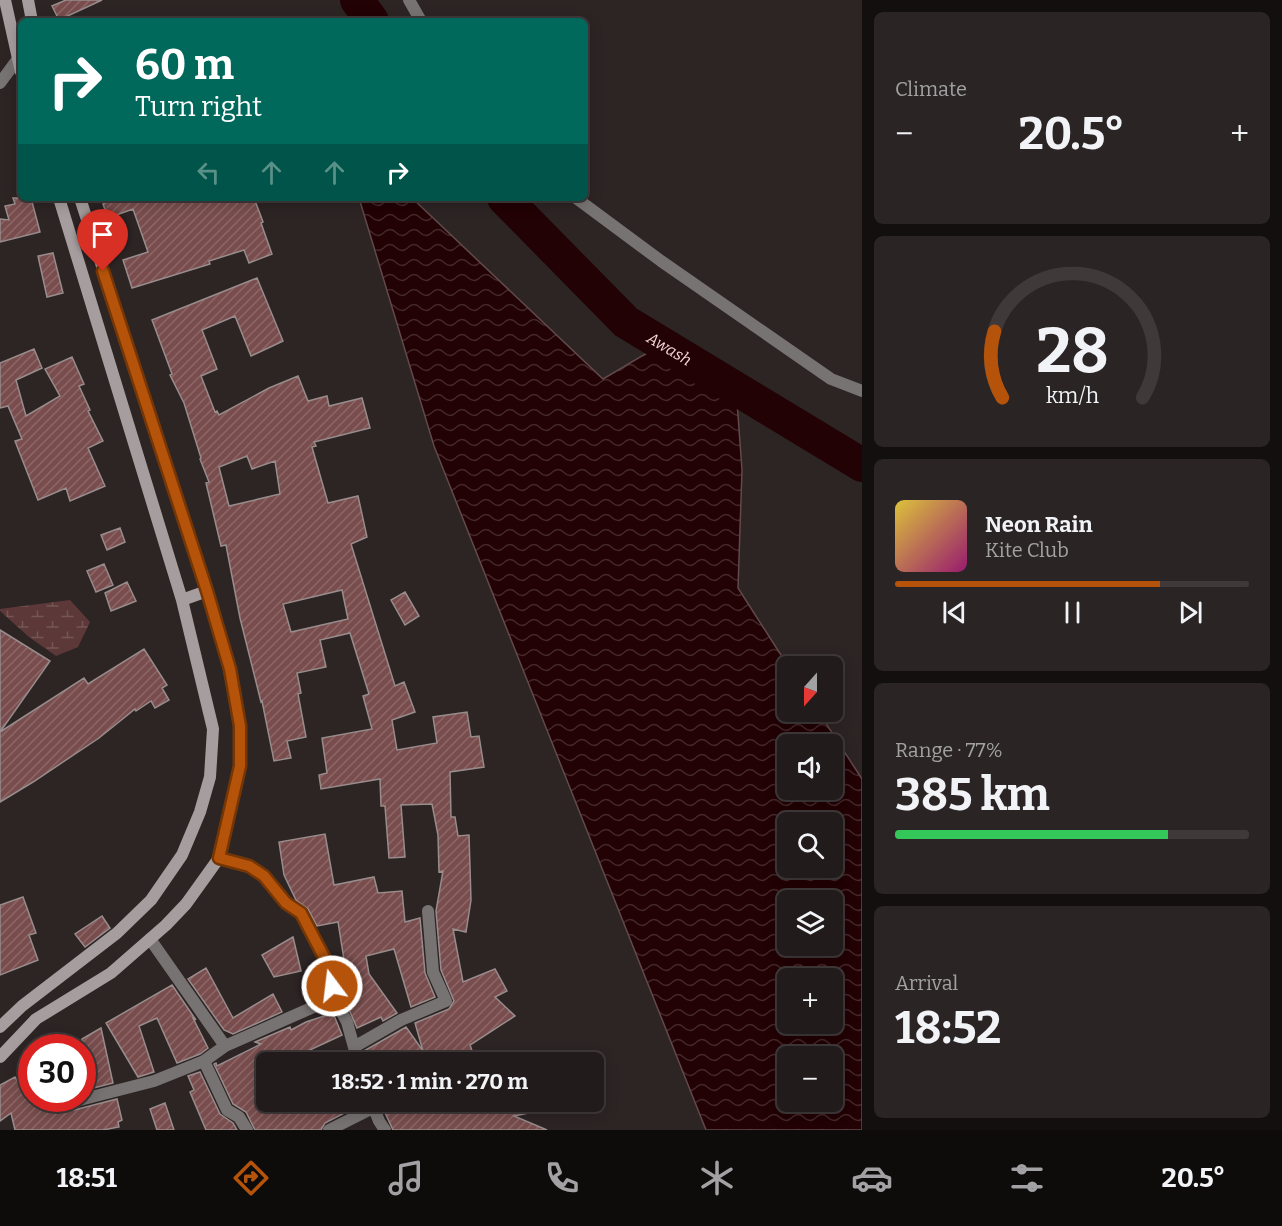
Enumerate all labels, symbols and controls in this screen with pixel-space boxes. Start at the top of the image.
text: 60 m [135,40,234,90]
icon: right [36,42,114,120]
text: Climate [895,77,967,101]
text: Turn right [135,91,262,123]
text: 20.5° [1019,107,1125,161]
text: − [895,114,913,154]
text: + [1230,114,1249,154]
icon: left [192,156,225,189]
icon: ahead [255,156,288,189]
icon: ahead [318,156,351,189]
icon: right [381,156,414,189]
pin [77,209,128,271]
icon: arrive [86,218,119,251]
text: 28 [1036,315,1108,390]
water label: Awash [643,328,695,370]
text: km/h [1045,384,1099,410]
text: Neon Rain [985,511,1093,538]
text: Kite Club [985,538,1069,562]
icon: previous [938,596,971,629]
icon: pause [1056,596,1089,629]
icon: next [1174,596,1207,629]
north arrow [777,656,843,722]
map controls [777,656,843,1112]
button: sound [777,734,843,800]
text: Range · 77% [895,738,1003,762]
text: 385 km [895,768,1050,822]
button: search [777,812,843,878]
button: layers [777,890,843,956]
position arrow [300,954,364,1018]
button: + [777,968,843,1034]
text: Arrival [895,971,958,995]
text: 18:52 [895,1001,1001,1055]
speed limit sign: 30 [18,1034,96,1112]
button: − [777,1046,843,1112]
text: 18:52 · 1 min · 270 m [332,1068,528,1095]
icon: directions [230,1157,272,1199]
icon: music [385,1157,427,1199]
icon: phone [541,1157,583,1199]
icon: climate [696,1157,738,1199]
icon: car [851,1157,893,1199]
icon: filters [1006,1157,1048,1199]
text: 18:51 [57,1162,117,1194]
text: 20.5° [1162,1162,1225,1194]

